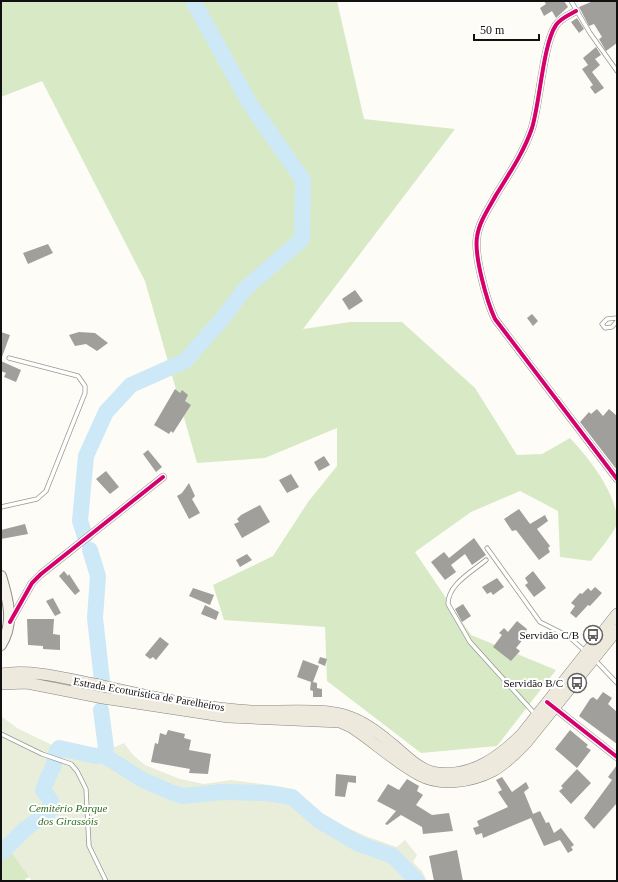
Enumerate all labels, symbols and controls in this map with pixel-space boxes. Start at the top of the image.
scale bar [474,16,539,42]
text: 50 m [480,23,505,37]
bus stop icon: Servidão C/B [582,624,604,646]
place label: Servidão C/B [519,629,579,641]
bus stop icon: Servidão B/C [566,672,588,694]
street label: Estrada Ecoturistica de Parelheiros [72,675,226,713]
place label: Servidão B/C [503,677,563,689]
park label: Cemitério Parque dos Girassóis [29,802,107,827]

